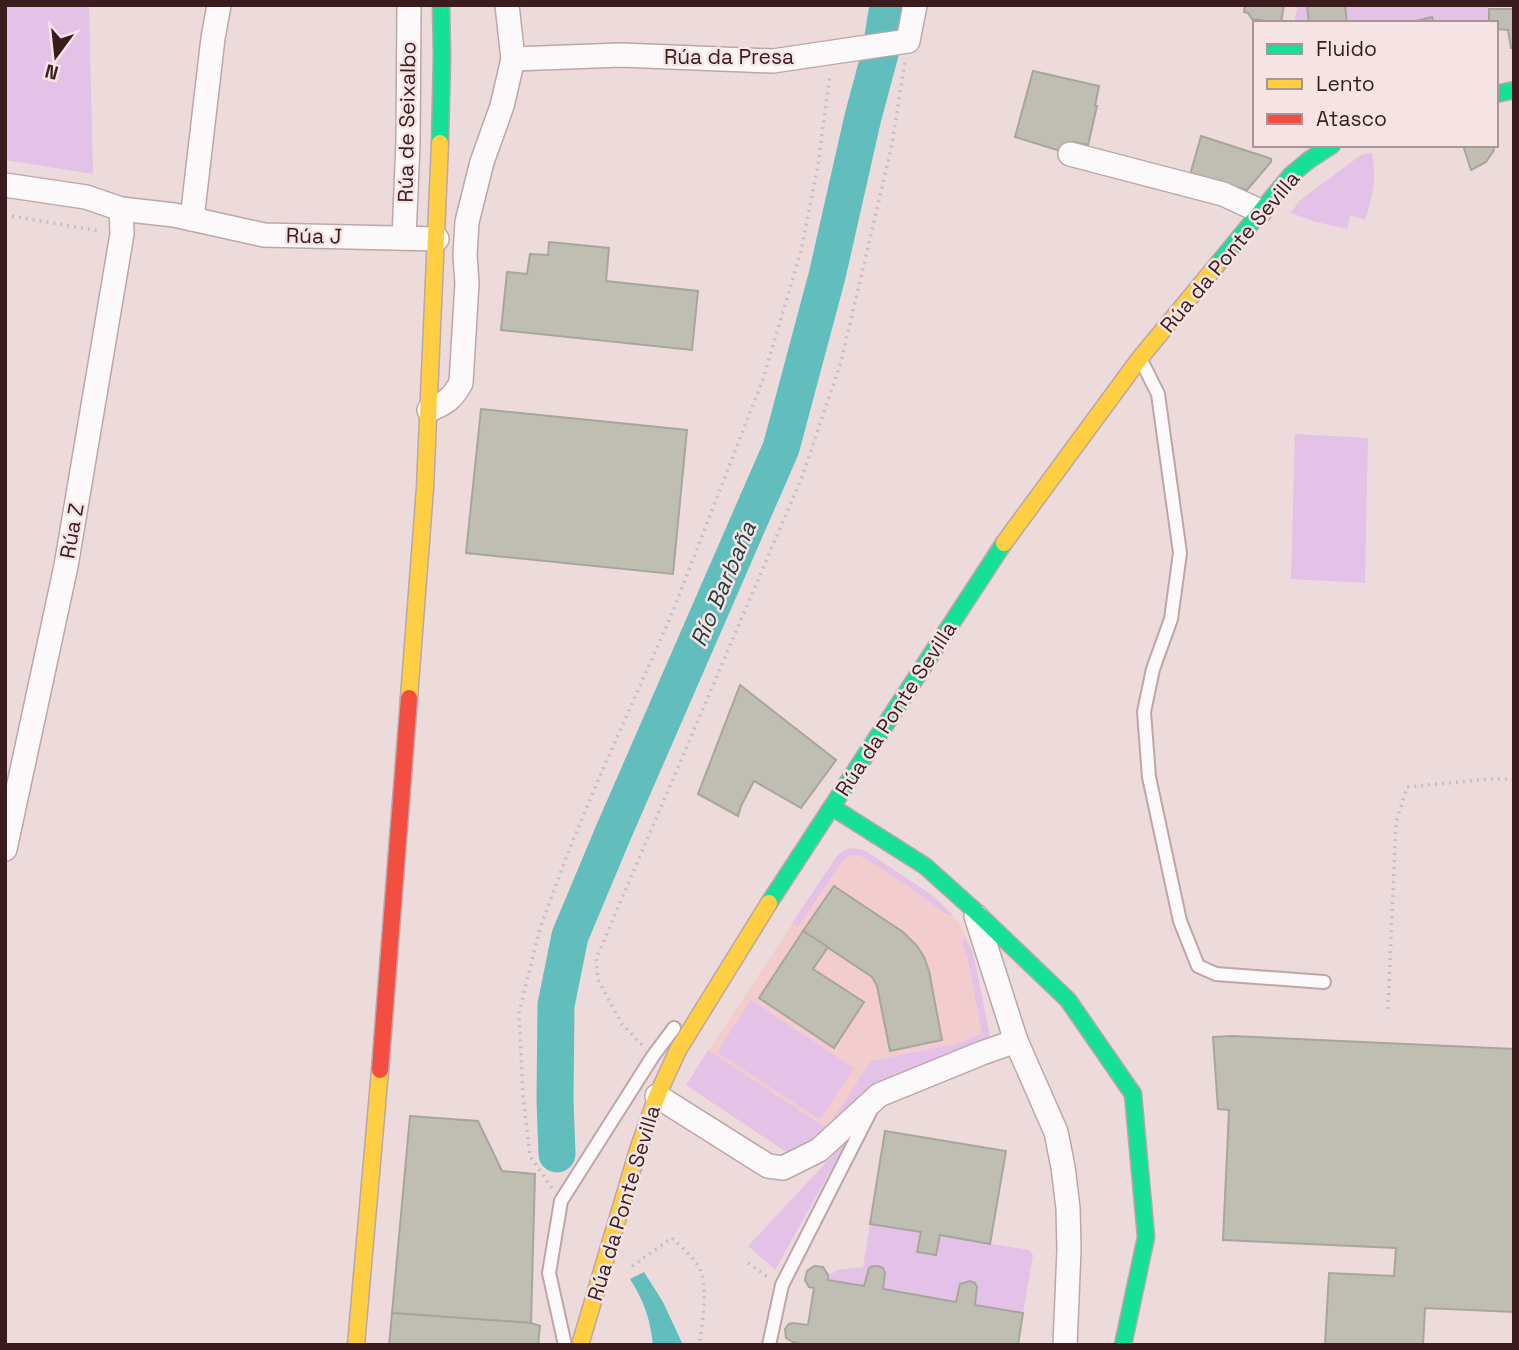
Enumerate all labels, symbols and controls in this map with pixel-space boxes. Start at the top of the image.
north arrow [21,21,91,91]
legend [1253,21,1498,147]
text: Fluido [1316,35,1377,62]
street label: Rúa de Seixalbo [392,41,421,203]
street label: Rúa da Presa [664,43,794,70]
text: N [42,58,61,86]
text: Lento [1316,70,1375,97]
text: Atasco [1316,105,1387,132]
street label: Rúa da Ponte Sevilla [1154,165,1305,338]
street label: Rúa J [286,222,342,249]
street label: Rúa Z [53,501,90,561]
water label: Río Barbaña [683,516,763,651]
street label: Rúa da Ponte Sevilla [829,616,962,801]
street label: Rúa da Ponte Sevilla [581,1102,666,1304]

